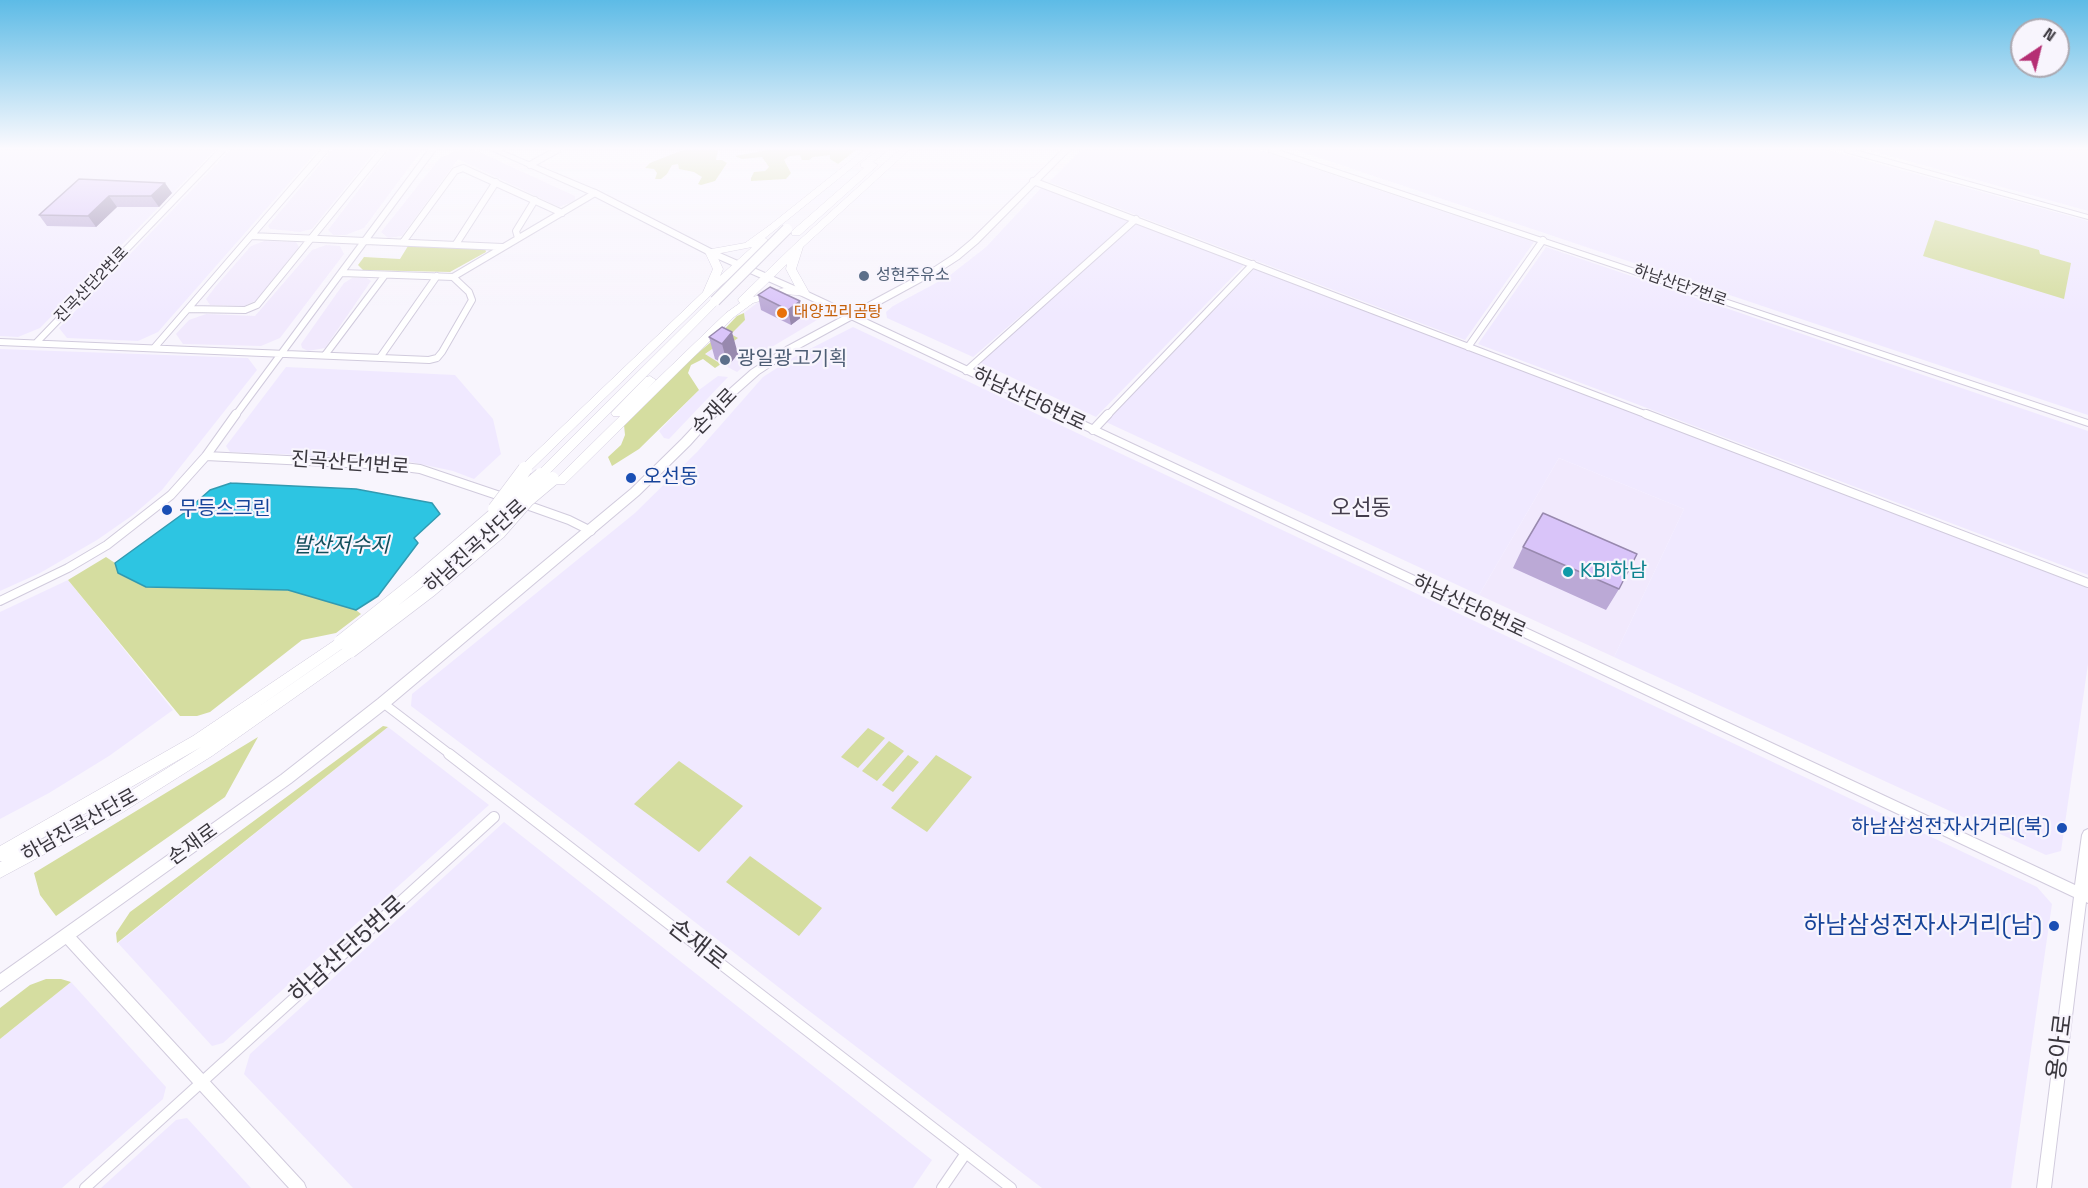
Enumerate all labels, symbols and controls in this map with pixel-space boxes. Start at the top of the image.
north arrow [2010,18,2070,78]
text: N [2039,23,2060,46]
street label: 진곡산단2번로 [51,243,133,327]
street label: 하남산단7번로 [1631,261,1729,311]
place label: 성현주유소 [876,266,950,286]
marker: 성현주유소 [857,269,871,283]
place label: 대양꼬리곰탕 [794,303,882,323]
marker: 대양꼬리곰탕 [775,306,789,320]
place label: 광일광고기획 [737,348,847,372]
marker: 광일광고기획 [718,353,732,367]
street label: 하남산단6번로 [968,363,1090,437]
street label: 손재로 [687,384,743,440]
street label: 진곡산단1번로 [290,448,410,480]
place label: 오선동 [643,466,698,490]
marker: 오선동 [624,471,638,485]
street label: 하남진곡산단로 [420,495,532,599]
district label: 오선동 [1331,496,1391,522]
place label: 무등스크린 [179,498,271,522]
marker: 무등스크린 [160,503,174,517]
water label: 발산저수지 [293,533,389,559]
place label: KBI하남 [1580,560,1647,584]
marker: KBI하남 [1561,565,1575,579]
street label: 하남산단6번로 [1408,570,1530,644]
street label: 하남진곡산단로 [18,784,142,868]
place label: 하남삼성전자사거리(북) [1851,816,2050,840]
street label: 손재로 [164,819,222,871]
marker: 하남삼성전자사거리(북) [2055,821,2069,835]
street label: 하남산단5번로 [284,890,412,1010]
place label: 하남삼성전자사거리(남) [1803,912,2042,940]
street label: 손재로 [662,913,732,977]
marker: 하남삼성전자사거리(남) [2047,919,2061,933]
street label: 용아로 [2043,1012,2079,1082]

